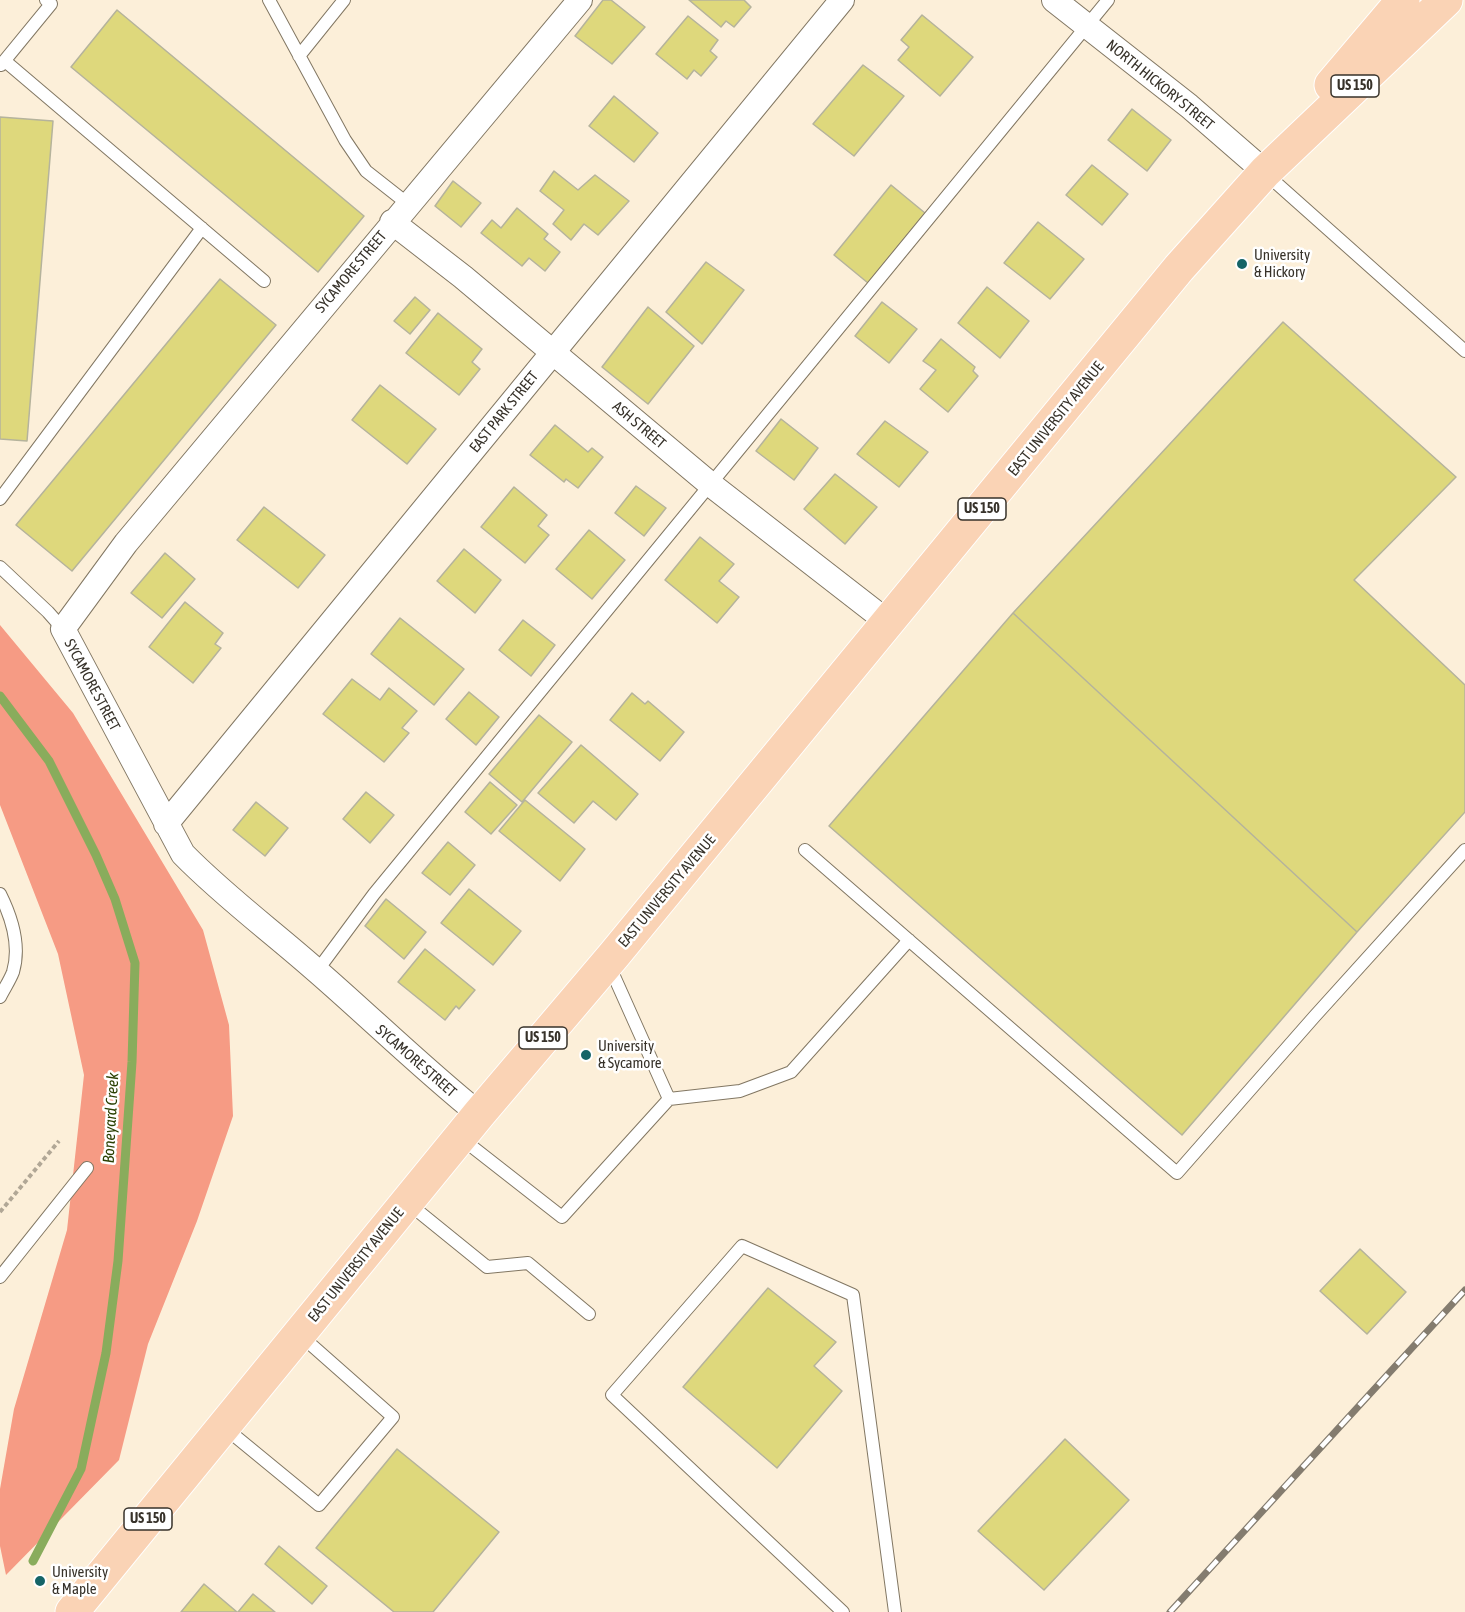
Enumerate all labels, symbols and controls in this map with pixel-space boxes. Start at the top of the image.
street label: NORTH HICKORY STREET [1103,36,1217,134]
road number: US 150 [1331,75,1379,97]
street label: SYCAMORE STREET [312,227,390,317]
place label: University & Hickory [1254,246,1310,281]
marker: University & Hickory [1235,257,1249,271]
street label: EAST UNIVERSITY AVENUE [1004,358,1108,480]
street label: EAST PARK STREET [466,368,542,456]
street label: ASH STREET [609,397,669,453]
road number: US 150 [958,498,1006,520]
street label: SYCAMORE STREET [60,636,124,734]
street label: EAST UNIVERSITY AVENUE [615,831,719,951]
street label: SYCAMORE STREET [372,1021,460,1101]
road number: US 150 [519,1027,567,1049]
place label: University & Sycamore [598,1037,662,1072]
marker: University & Sycamore [579,1048,593,1062]
water label: Boneyard Creek [99,1072,123,1164]
street label: EAST UNIVERSITY AVENUE [304,1204,408,1326]
road number: US 150 [124,1508,172,1530]
place label: University & Maple [52,1563,108,1598]
marker: University & Maple [33,1574,47,1588]

